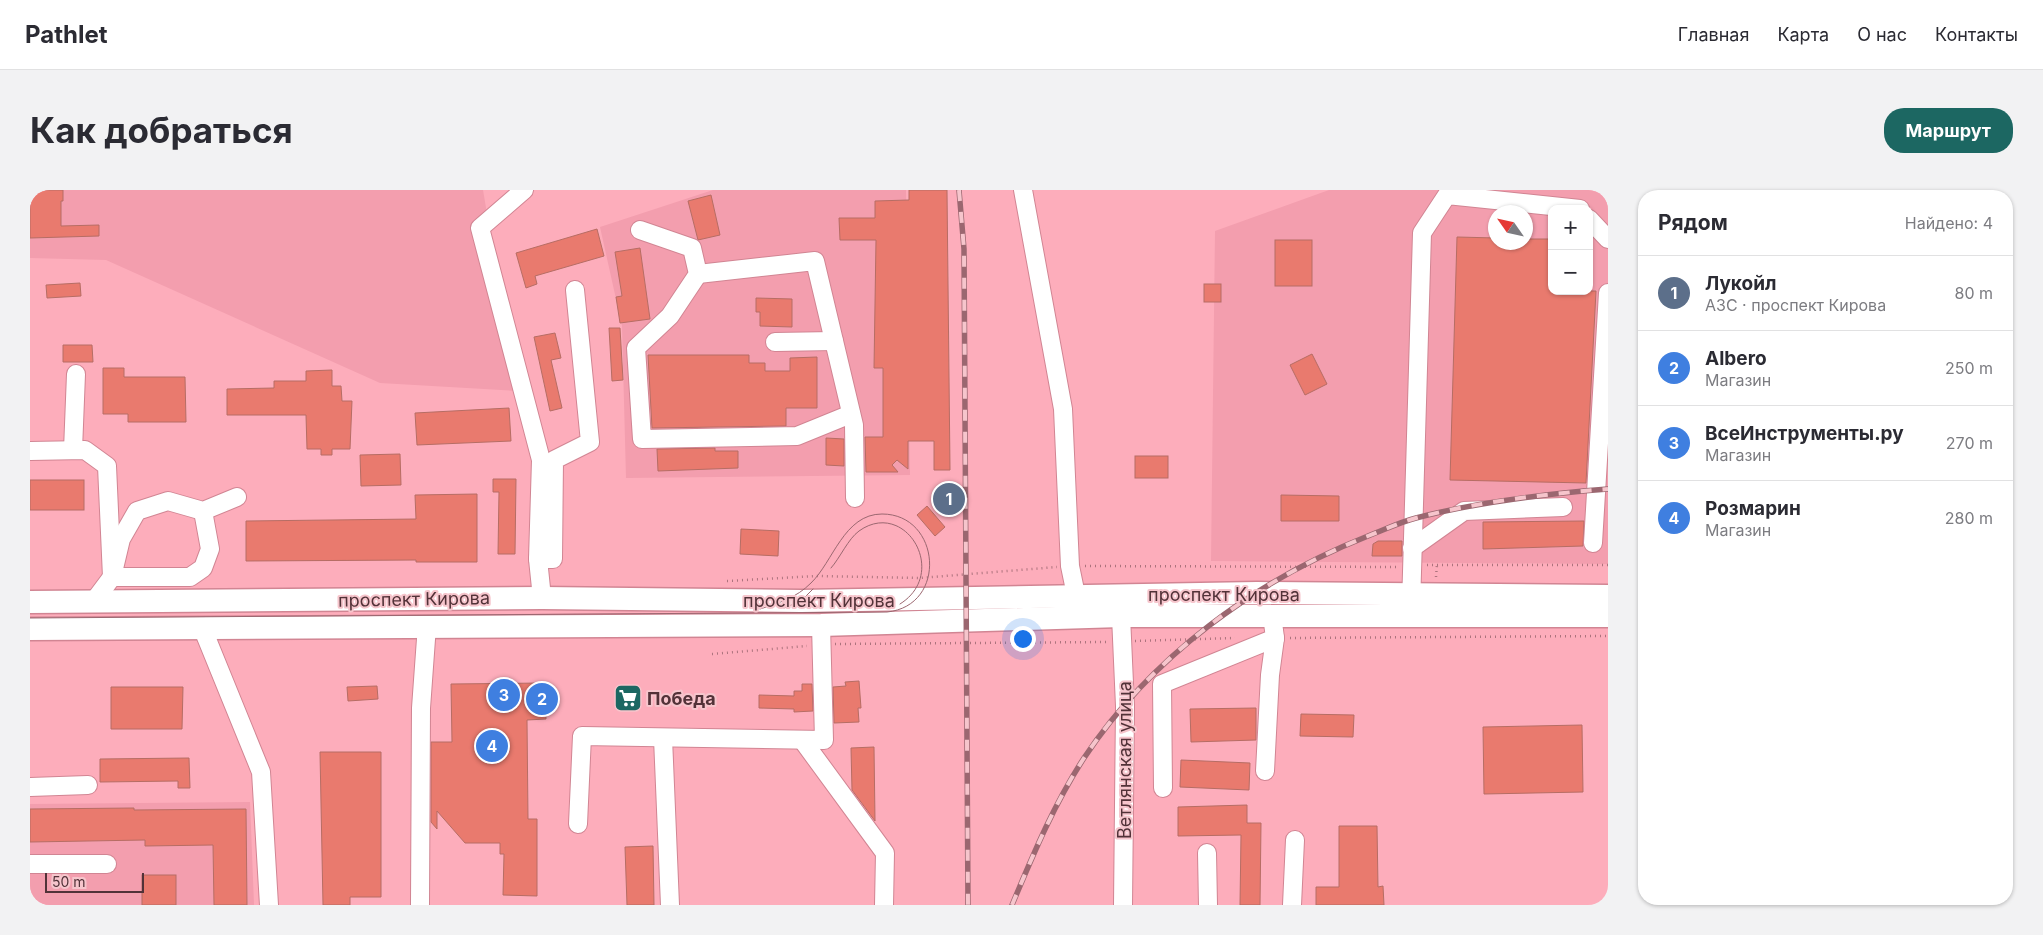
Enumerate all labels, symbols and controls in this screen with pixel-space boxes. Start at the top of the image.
text: Pathlet [25,20,108,49]
text: Главная [1678,24,1749,45]
text: Карта [1777,24,1829,45]
text: О нас [1857,24,1907,45]
text: Контакты [1935,24,2018,45]
button: Маршрут [1884,108,2013,153]
text: Как добраться [30,109,293,151]
north arrow [1488,205,1533,250]
map controls [1548,205,1593,295]
button: + [1548,205,1593,250]
text: Рядом [1658,210,1728,235]
text: Найдено: 4 [1905,213,1993,233]
button: − [1548,250,1593,295]
text: Лукойл [1705,272,1776,295]
text: 1 [1671,283,1677,303]
text: 80 m [1954,283,1993,303]
text: АЗС · проспект Кирова [1705,295,1886,315]
text: Albero [1705,347,1767,370]
text: 2 [1669,358,1679,378]
text: 250 m [1945,358,1993,378]
text: Магазин [1705,370,1771,390]
text: ВсеИнструменты.ру [1705,422,1904,445]
text: 3 [1669,433,1679,453]
text: 270 m [1946,433,1993,453]
text: Магазин [1705,445,1771,465]
pin: 1 [933,480,965,518]
text: Розмарин [1705,497,1801,520]
text: 4 [1669,508,1679,528]
text: 280 m [1945,508,1993,528]
text: Магазин [1705,520,1771,540]
street label: проспект Кирова [1148,584,1300,605]
street label: проспект Кирова [338,587,490,611]
street label: проспект Кирова [743,590,895,611]
your location [1010,626,1036,652]
pin: 3 [488,676,520,714]
pin: 2 [526,680,558,718]
street label: Ветлянская улица [1114,681,1135,839]
supermarket icon: Победа [613,683,643,713]
place label: Победа [647,688,716,709]
pin: 4 [476,727,508,765]
scale bar [45,870,144,893]
text: 50 m [52,873,86,890]

